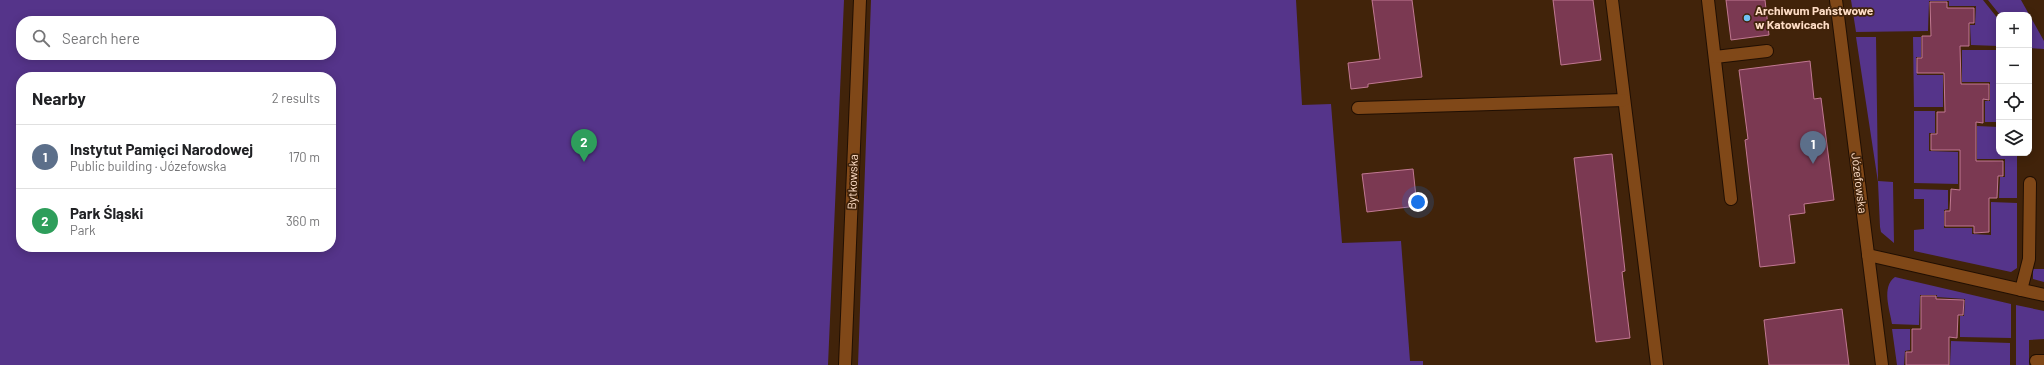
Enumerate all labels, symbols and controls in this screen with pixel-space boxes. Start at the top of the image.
place label: Archiwum Państwowe w Katowicach [1755,3,1874,31]
map controls [1996,12,2032,156]
button: + [1996,12,2032,48]
marker: Archiwum Państwowe w Katowicach [1742,13,1752,23]
search box [16,16,336,60]
icon: search [30,27,52,49]
text: Search here [62,29,140,47]
button: − [1996,48,2032,84]
button: locate [1996,84,2032,120]
text: Nearby [32,88,86,108]
text: 2 results [272,90,320,106]
button: layers [1996,120,2032,156]
pin: 2 [571,129,597,162]
pin: 1 [1800,131,1826,164]
text: Instytut Pamięci Narodowej [70,140,253,158]
text: 1 [43,149,47,165]
text: 170 m [289,149,320,165]
street label: Józefowska [1849,152,1871,214]
street label: Bytkowska [844,154,860,210]
text: Public building · Józefowska [70,158,226,174]
your location [1408,192,1428,212]
text: Park Śląski [70,204,143,222]
text: 2 [41,213,49,229]
text: 360 m [286,213,320,229]
text: Park [70,222,96,238]

